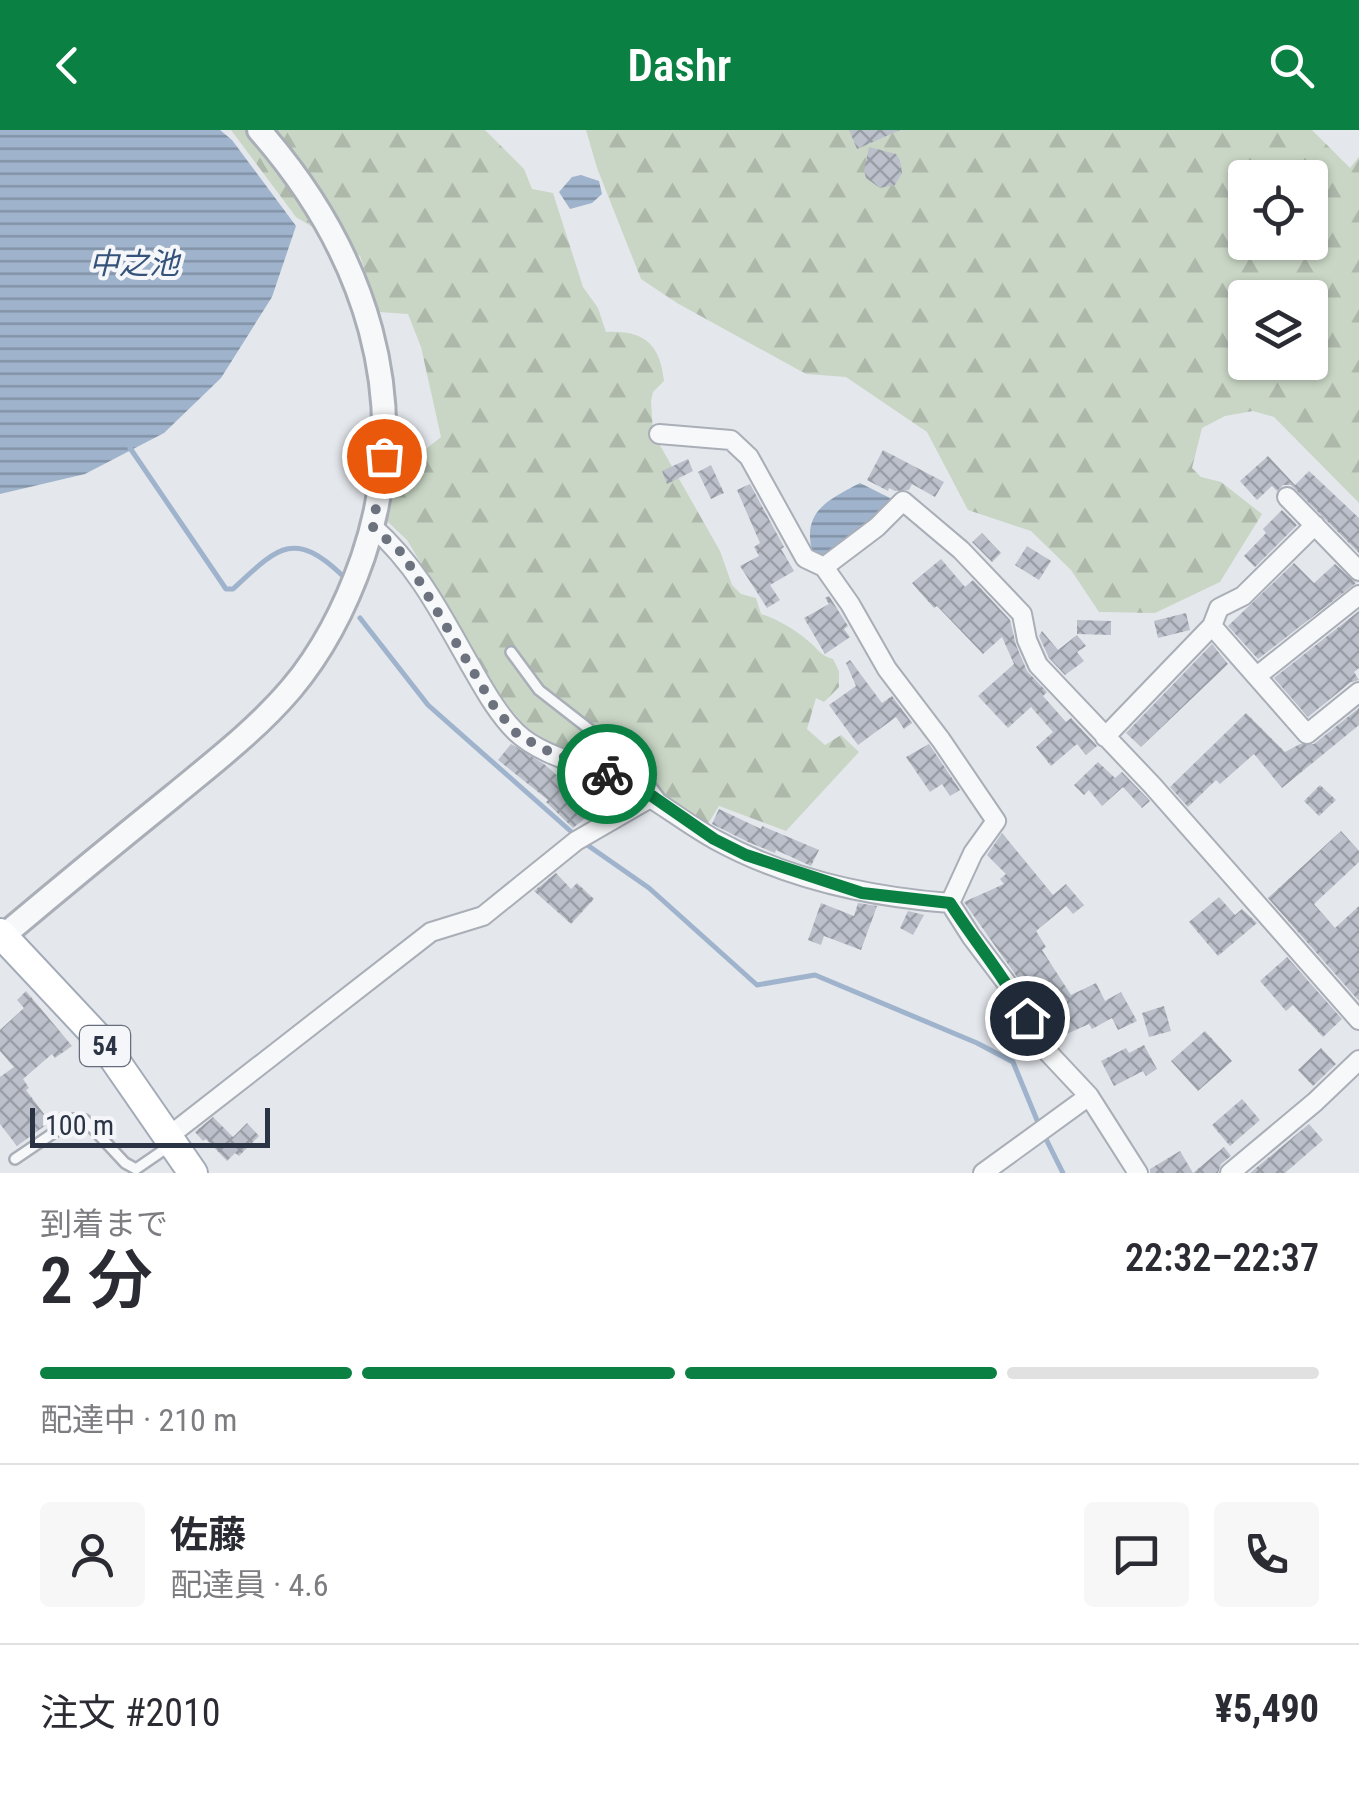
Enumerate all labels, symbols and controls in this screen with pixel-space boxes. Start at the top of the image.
icon: back [40,38,95,93]
icon: search [1264,38,1319,93]
text: Dashr [628,39,731,92]
map controls [1228,160,1328,380]
button: locate [1228,160,1328,260]
water label: 中之池 [89,246,182,281]
button: layers [1228,280,1328,380]
pin [342,414,427,499]
icon: bag [357,429,412,484]
courier [557,724,657,824]
icon: bike [580,747,635,802]
pin [985,976,1070,1061]
icon: home [1000,991,1055,1046]
road number: 54 [80,1026,130,1066]
scale bar [30,1103,270,1148]
text: 100 m [45,1109,114,1142]
text: 到着まで [40,1205,168,1243]
text: 22:32–22:37 [1125,1236,1319,1280]
text: 2 分 [40,1243,153,1319]
text: 配達中 · 210 m [40,1401,237,1439]
button: person [40,1502,145,1607]
button: chat [1084,1502,1189,1607]
button: phone [1214,1502,1319,1607]
text: 佐藤 [170,1513,246,1557]
text: 配達員 · 4.6 [170,1566,329,1604]
text: ¥5,490 [1215,1687,1319,1731]
text: 注文 #2010 [40,1691,221,1735]

